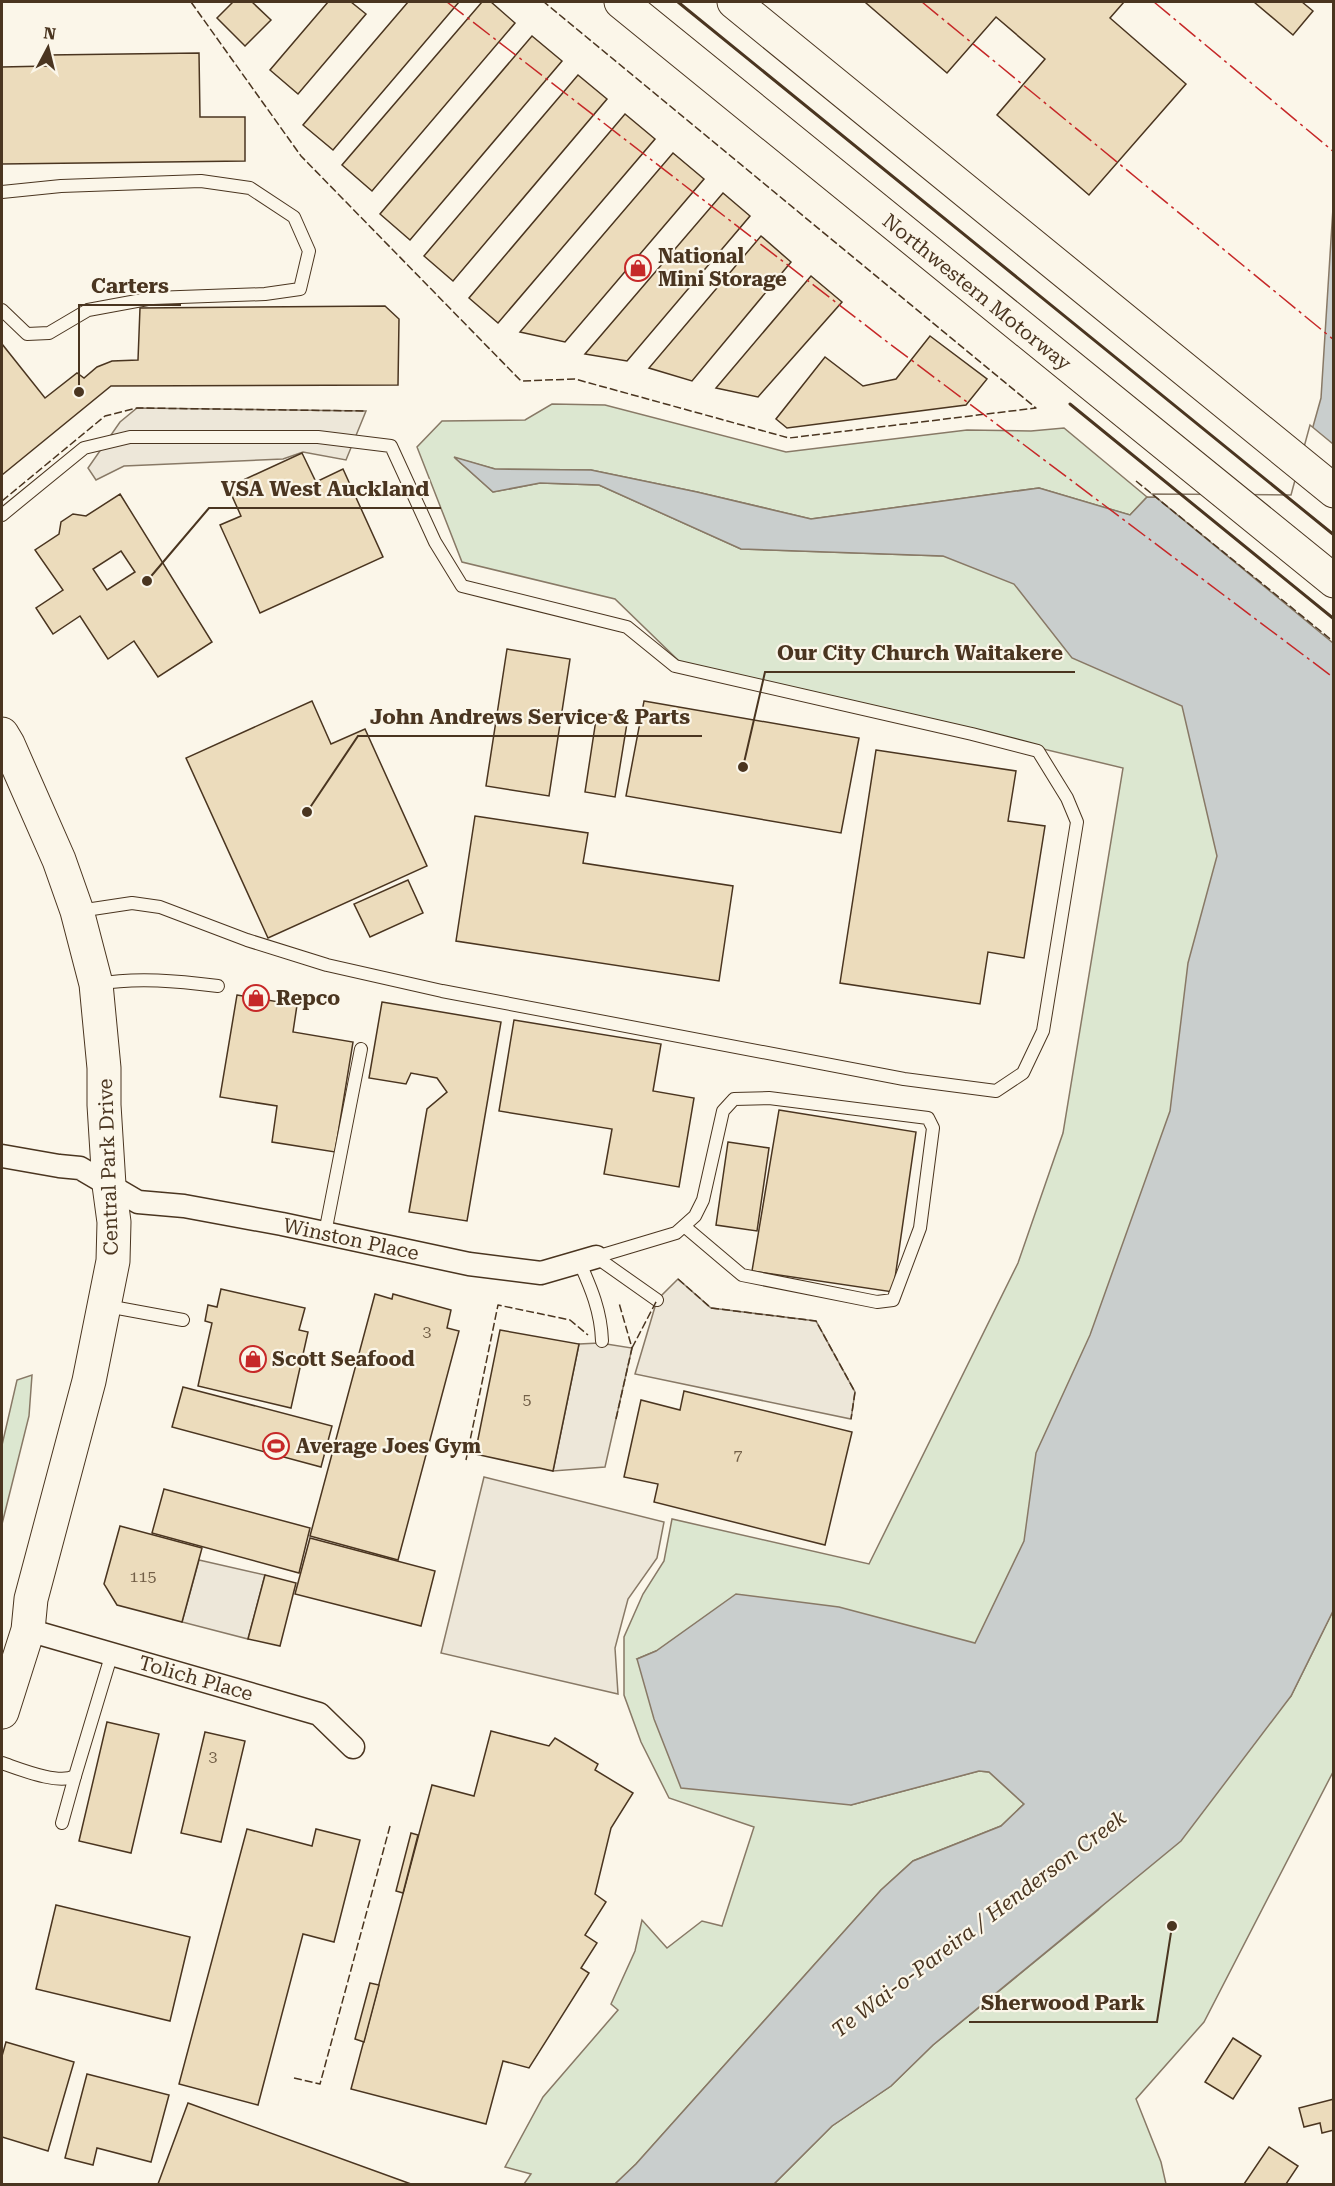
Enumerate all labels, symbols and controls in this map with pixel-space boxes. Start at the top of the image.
north arrow [18,18,78,78]
text: N [42,23,57,44]
street label: Northwestern Motorway [878,209,1076,376]
place label: National Mini Storage [658,244,787,291]
shop icon: National Mini Storage [623,253,653,283]
callout: Carters [79,266,181,305]
text: Carters [91,274,169,298]
callout: VSA West Auckland [209,469,441,508]
text: VSA West Auckland [221,477,429,501]
callout: Our City Church Waitakere [765,633,1075,672]
text: Our City Church Waitakere [777,641,1063,665]
callout: John Andrews Service & Parts [358,697,702,736]
text: John Andrews Service & Parts [370,705,690,729]
shop icon: Repco [241,983,271,1013]
place label: Repco [276,986,340,1010]
street label: Central Park Drive [93,1078,123,1256]
street label: Winston Place [281,1213,421,1265]
house number: 3 [423,1322,432,1341]
shop icon: Scott Seafood [238,1344,268,1374]
place label: Scott Seafood [272,1347,415,1371]
house number: 5 [523,1390,532,1409]
sports icon: Average Joes Gym [261,1431,291,1461]
place label: Average Joes Gym [296,1434,481,1458]
house number: 7 [734,1445,743,1464]
house number: 115 [130,1567,156,1586]
street label: Tolich Place [136,1650,256,1706]
house number: 3 [209,1747,218,1766]
water label: Te Wai-o-Pareira / Henderson Creek [827,1805,1131,2042]
callout: Sherwood Park [969,1983,1157,2022]
text: Sherwood Park [981,1991,1145,2015]

